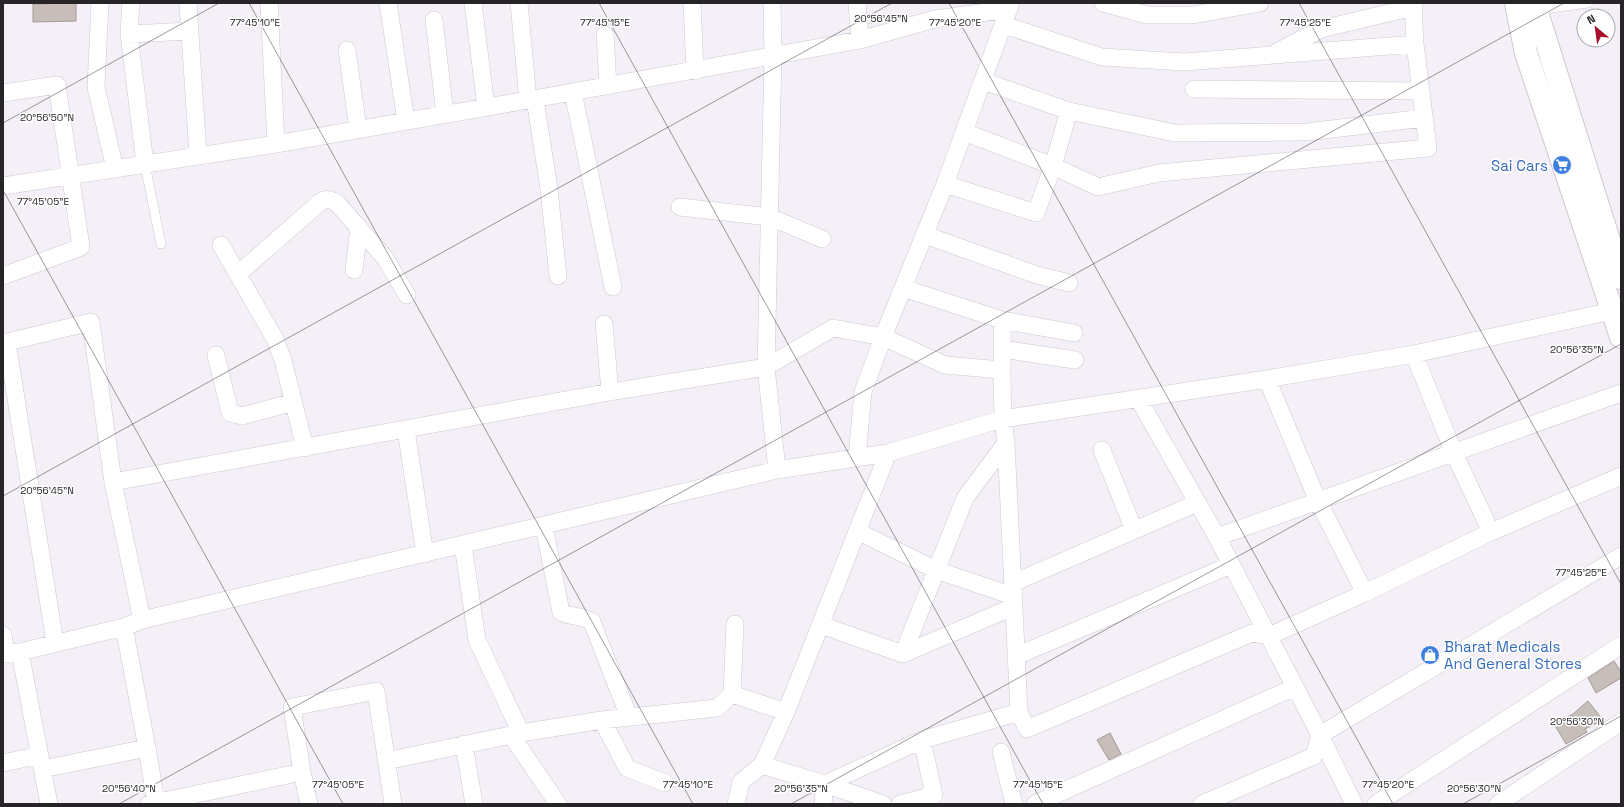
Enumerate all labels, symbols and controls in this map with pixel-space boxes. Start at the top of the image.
north arrow [1576,8,1616,48]
text: N [1585,11,1598,27]
text: 20°56'45"N [854,12,908,25]
text: 77°45'10"E [230,16,281,29]
text: 77°45'15"E [580,16,630,29]
text: 77°45'20"E [929,16,981,29]
text: 77°45'25"E [1279,16,1331,29]
text: 20°56'50"N [20,111,74,124]
supermarket icon: Sai Cars [1551,154,1573,176]
place label: Sai Cars [1491,156,1548,175]
text: 77°45'05"E [17,195,69,208]
text: 20°56'35"N [1550,343,1604,356]
text: 20°56'45"N [20,484,74,497]
text: 77°45'25"E [1555,566,1607,579]
place label: Bharat Medicals And General Stores [1444,637,1582,673]
shop icon: Bharat Medicals And General Stores [1419,644,1441,666]
text: 20°56'30"N [1550,715,1604,728]
text: 77°45'05"E [312,778,364,791]
text: 77°45'10"E [663,778,714,791]
text: 77°45'15"E [1013,778,1063,791]
text: 77°45'20"E [1362,778,1414,791]
text: 20°56'40"N [102,782,156,795]
text: 20°56'35"N [774,782,828,795]
text: 20°56'30"N [1447,782,1501,795]

